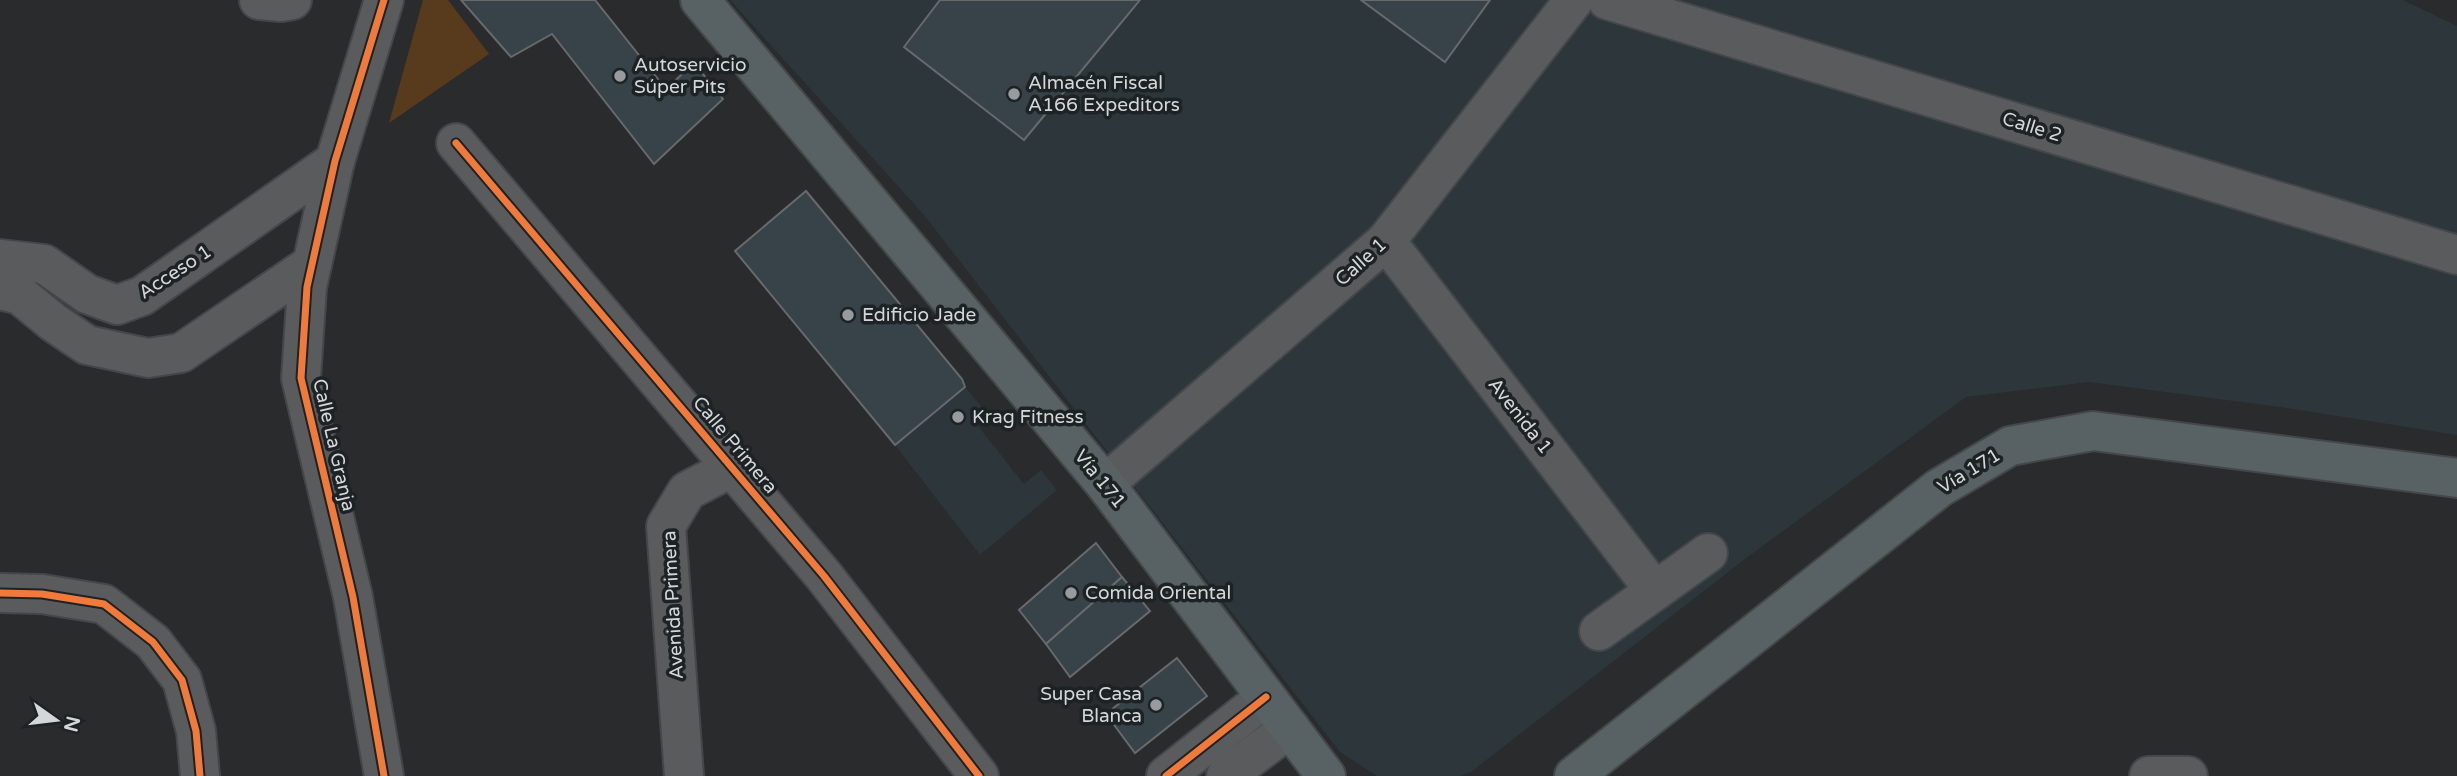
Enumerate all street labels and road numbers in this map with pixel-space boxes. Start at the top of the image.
street label: Calle 2 [2000,108,2064,146]
street label: Calle 1 [1331,233,1391,291]
street label: Acceso 1 [134,240,216,304]
street label: Avenida 1 [1484,374,1556,458]
street label: Calle La Granja [308,377,360,513]
street label: Calle Primera [688,392,782,498]
street label: Vía 171 [1934,444,2004,498]
street label: Vía 171 [1070,445,1130,513]
street label: Avenida Primera [658,530,688,680]

